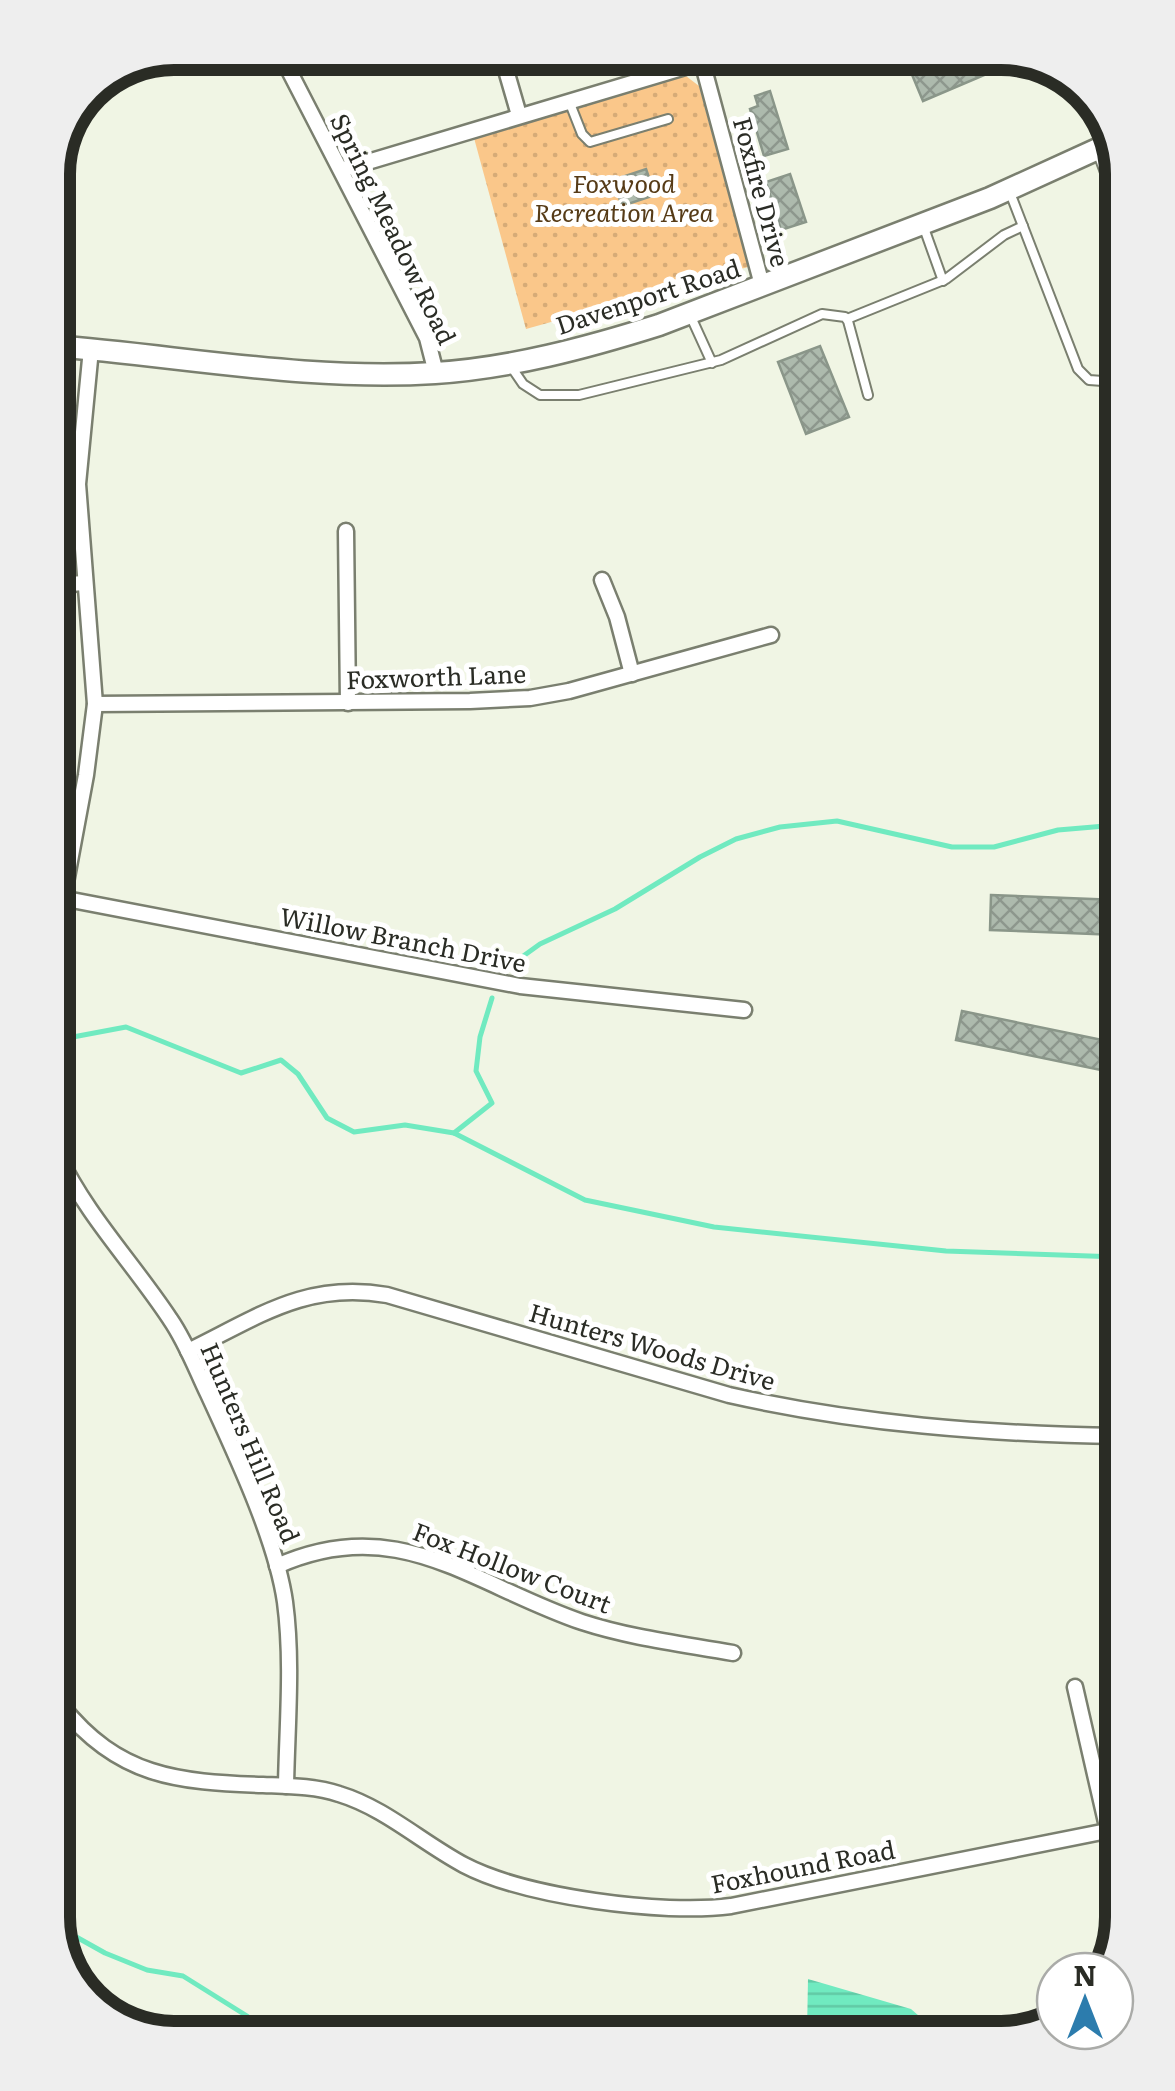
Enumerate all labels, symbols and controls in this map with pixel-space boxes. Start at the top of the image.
street label: Spring Meadow Road [322,106,466,350]
street label: Foxfire Drive [725,113,800,271]
park label: Foxwood Recreation Area [534,164,715,230]
street label: Davenport Road [550,248,745,343]
street label: Foxworth Lane [345,654,527,697]
street label: Willow Branch Drive [277,897,530,981]
street label: Hunters Woods Drive [525,1293,780,1398]
street label: Hunters Hill Road [192,1336,310,1548]
street label: Fox Hollow Court [408,1512,617,1621]
street label: Foxhound Road [707,1830,898,1902]
north arrow [1035,1951,1135,2051]
text: N [1073,1953,1097,1995]

